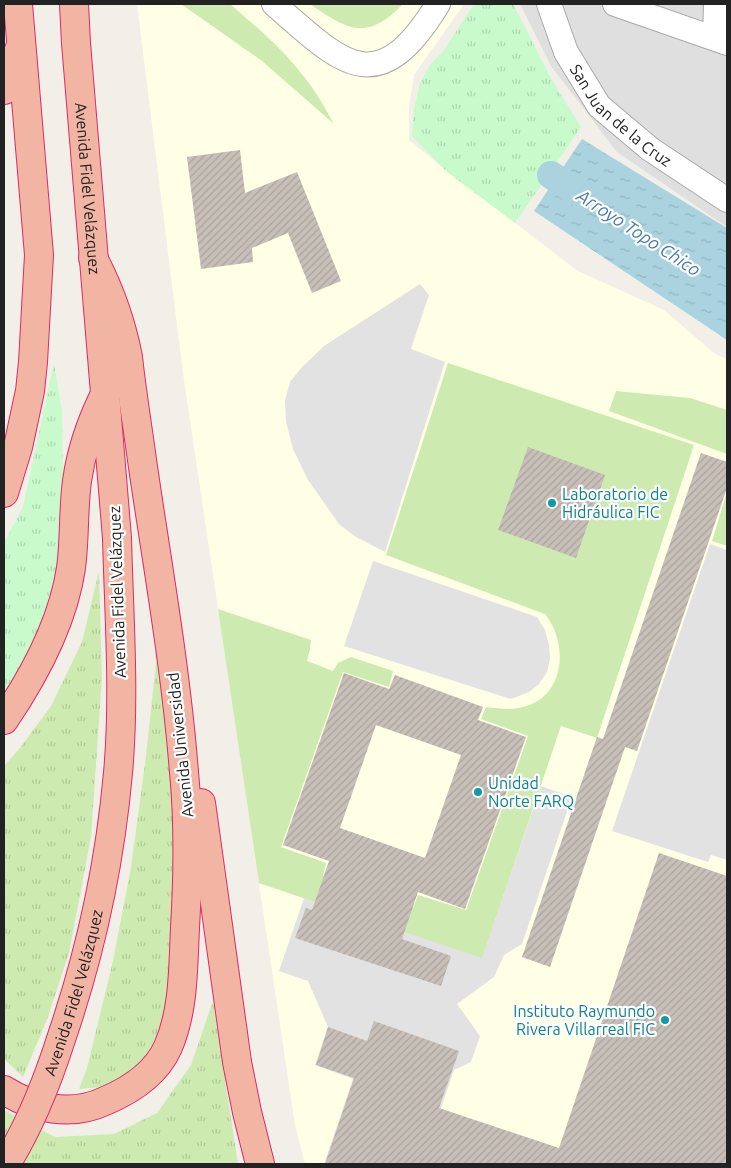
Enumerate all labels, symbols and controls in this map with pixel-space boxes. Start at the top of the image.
street label: San Juan de la Cruz [567,61,675,170]
street label: Avenida Fidel Velázquez [72,102,104,275]
water label: Arroyo Topo Chico [573,184,705,279]
place label: Laboratorio de Hidráulica FIC [562,485,668,521]
marker: Laboratorio de Hidráulica FIC [546,497,558,509]
street label: Avenida Fidel Velázquez [105,506,129,678]
street label: Avenida Universidad [163,672,197,818]
place label: Unidad Norte FARQ [488,774,574,810]
marker: Unidad Norte FARQ [472,786,484,798]
street label: Avenida Fidel Velázquez [40,908,106,1078]
place label: Instituto Raymundo Rivera Villarreal FIC [513,1002,655,1038]
marker: Instituto Raymundo Rivera Villarreal FIC [659,1014,671,1026]

